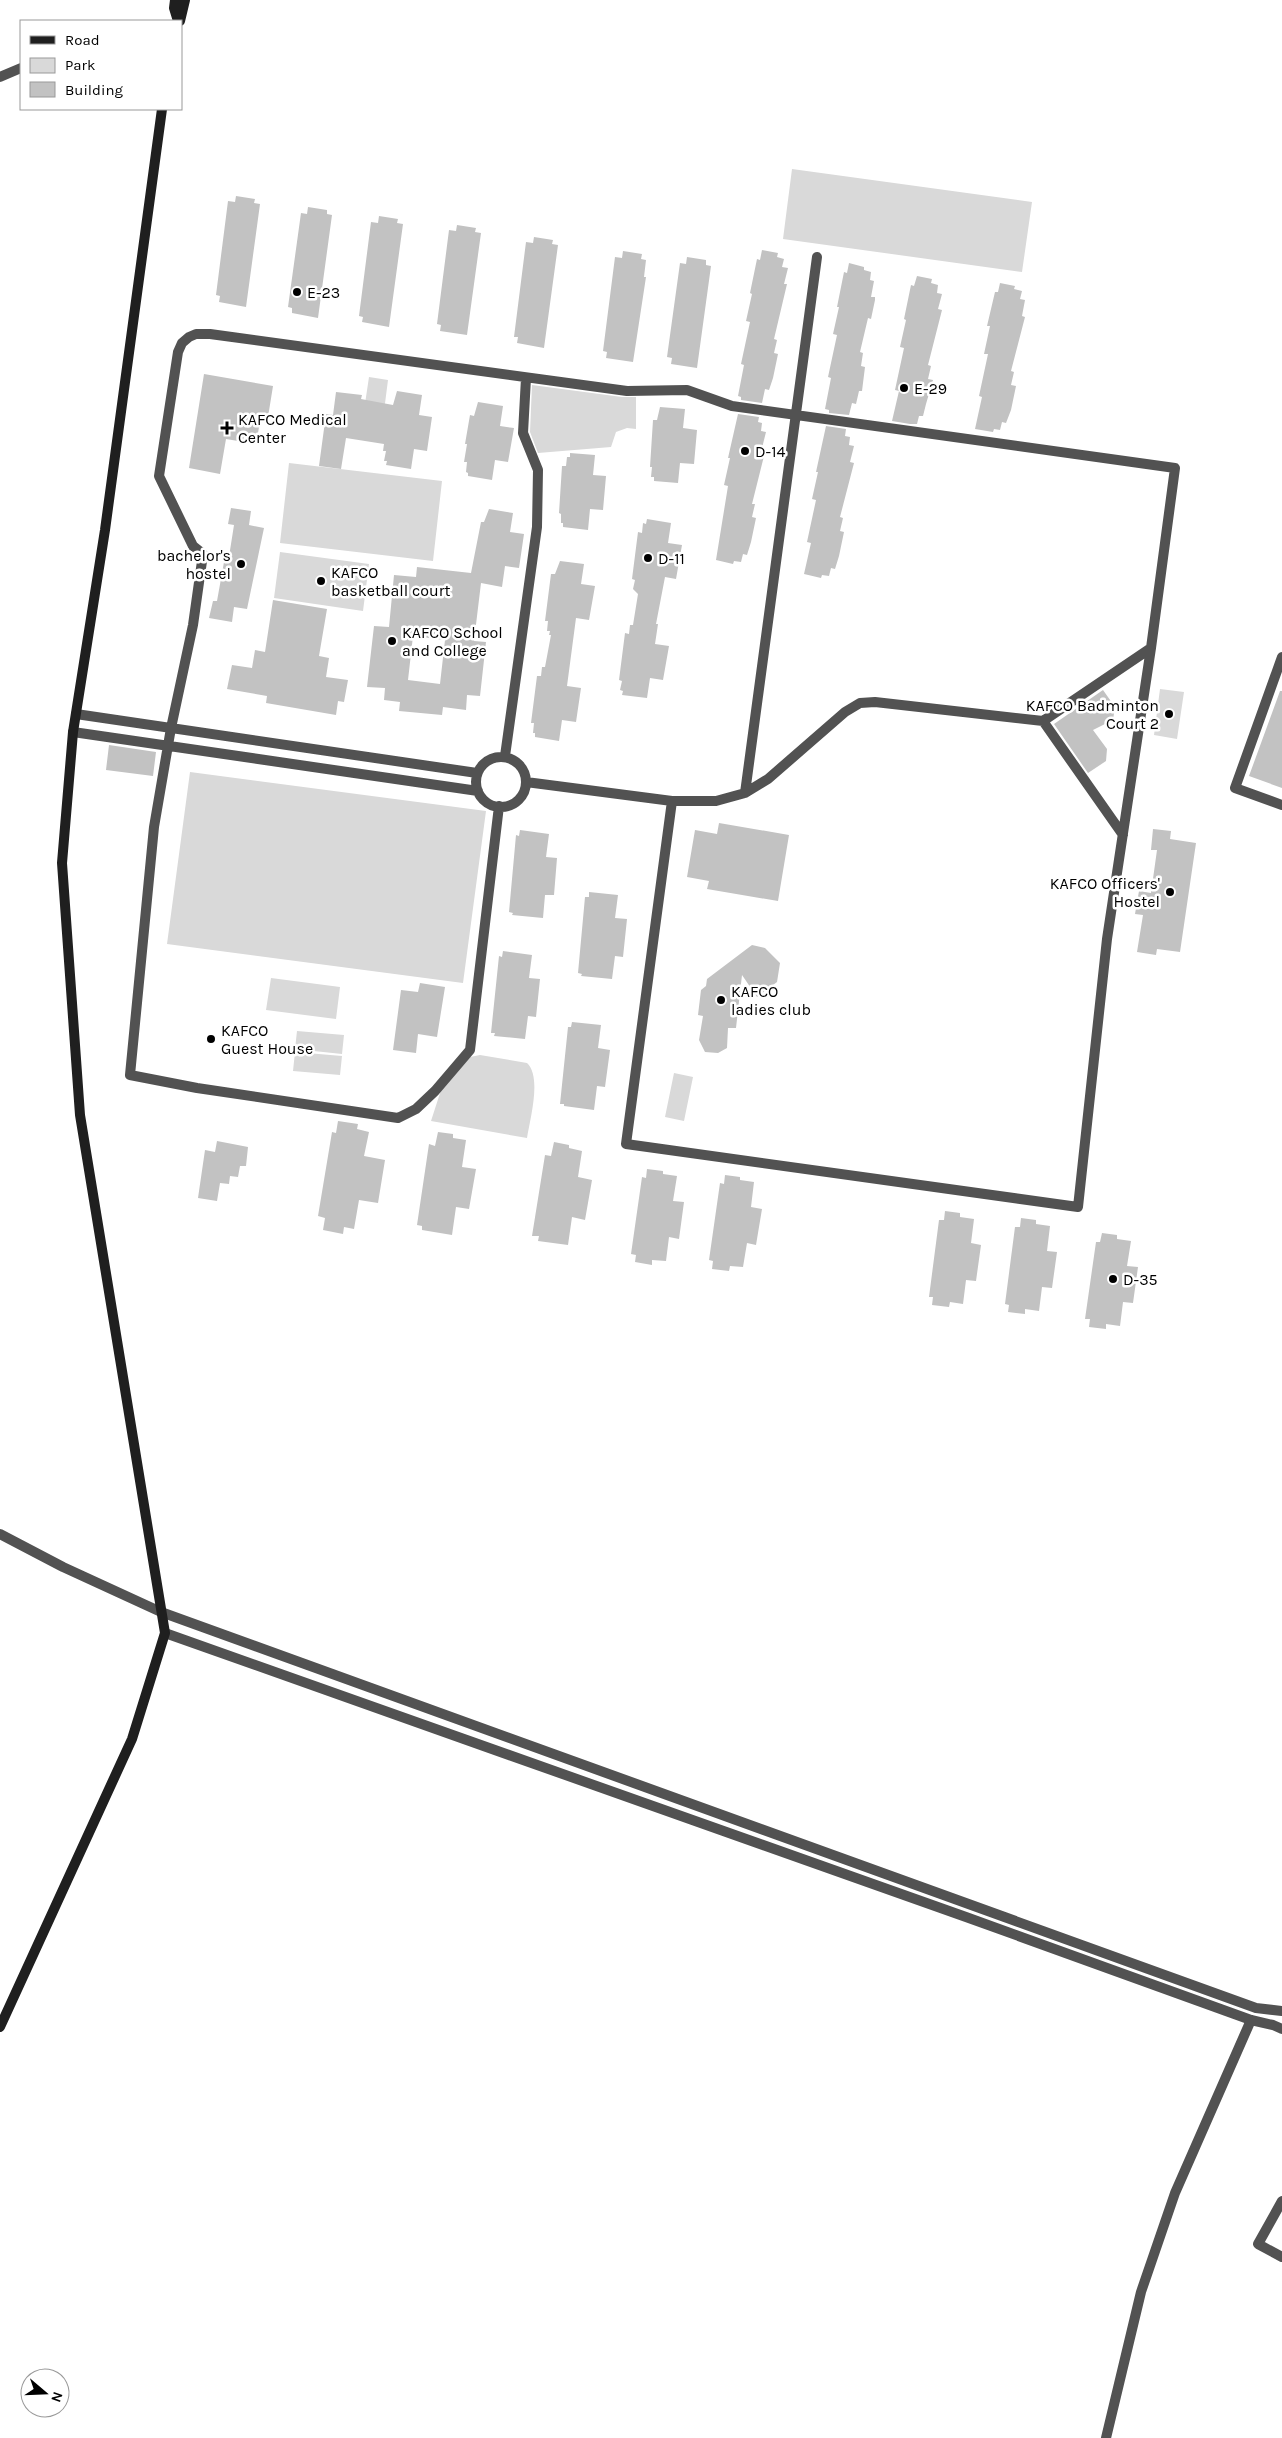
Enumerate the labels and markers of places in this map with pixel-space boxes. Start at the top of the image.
place label: E-23 [307,283,340,302]
marker: E-23 [291,286,303,298]
place label: E-29 [914,379,947,398]
marker: E-29 [898,382,910,394]
place label: KAFCO Medical Center [238,410,347,447]
marker: KAFCO Medical Center [220,421,234,435]
place label: D-14 [755,442,785,461]
marker: D-14 [739,445,751,457]
place label: bachelor's hostel [157,546,231,583]
place label: D-11 [658,549,685,568]
marker: D-11 [642,552,654,564]
marker: bachelor's hostel [235,558,247,570]
place label: KAFCO basketball court [331,563,450,600]
marker: KAFCO basketball court [315,575,327,587]
place label: KAFCO School and College [402,623,503,660]
marker: KAFCO School and College [386,635,398,647]
place label: KAFCO Badminton Court 2 [1026,696,1159,733]
marker: KAFCO Badminton Court 2 [1163,708,1175,720]
place label: KAFCO Officers' Hostel [1050,874,1160,911]
marker: KAFCO Officers' Hostel [1164,886,1176,898]
place label: KAFCO ladies club [731,982,811,1019]
marker: KAFCO ladies club [715,994,727,1006]
place label: KAFCO Guest House [221,1021,313,1058]
marker: KAFCO Guest House [205,1033,217,1045]
place label: D-35 [1123,1270,1158,1289]
marker: D-35 [1107,1273,1119,1285]

